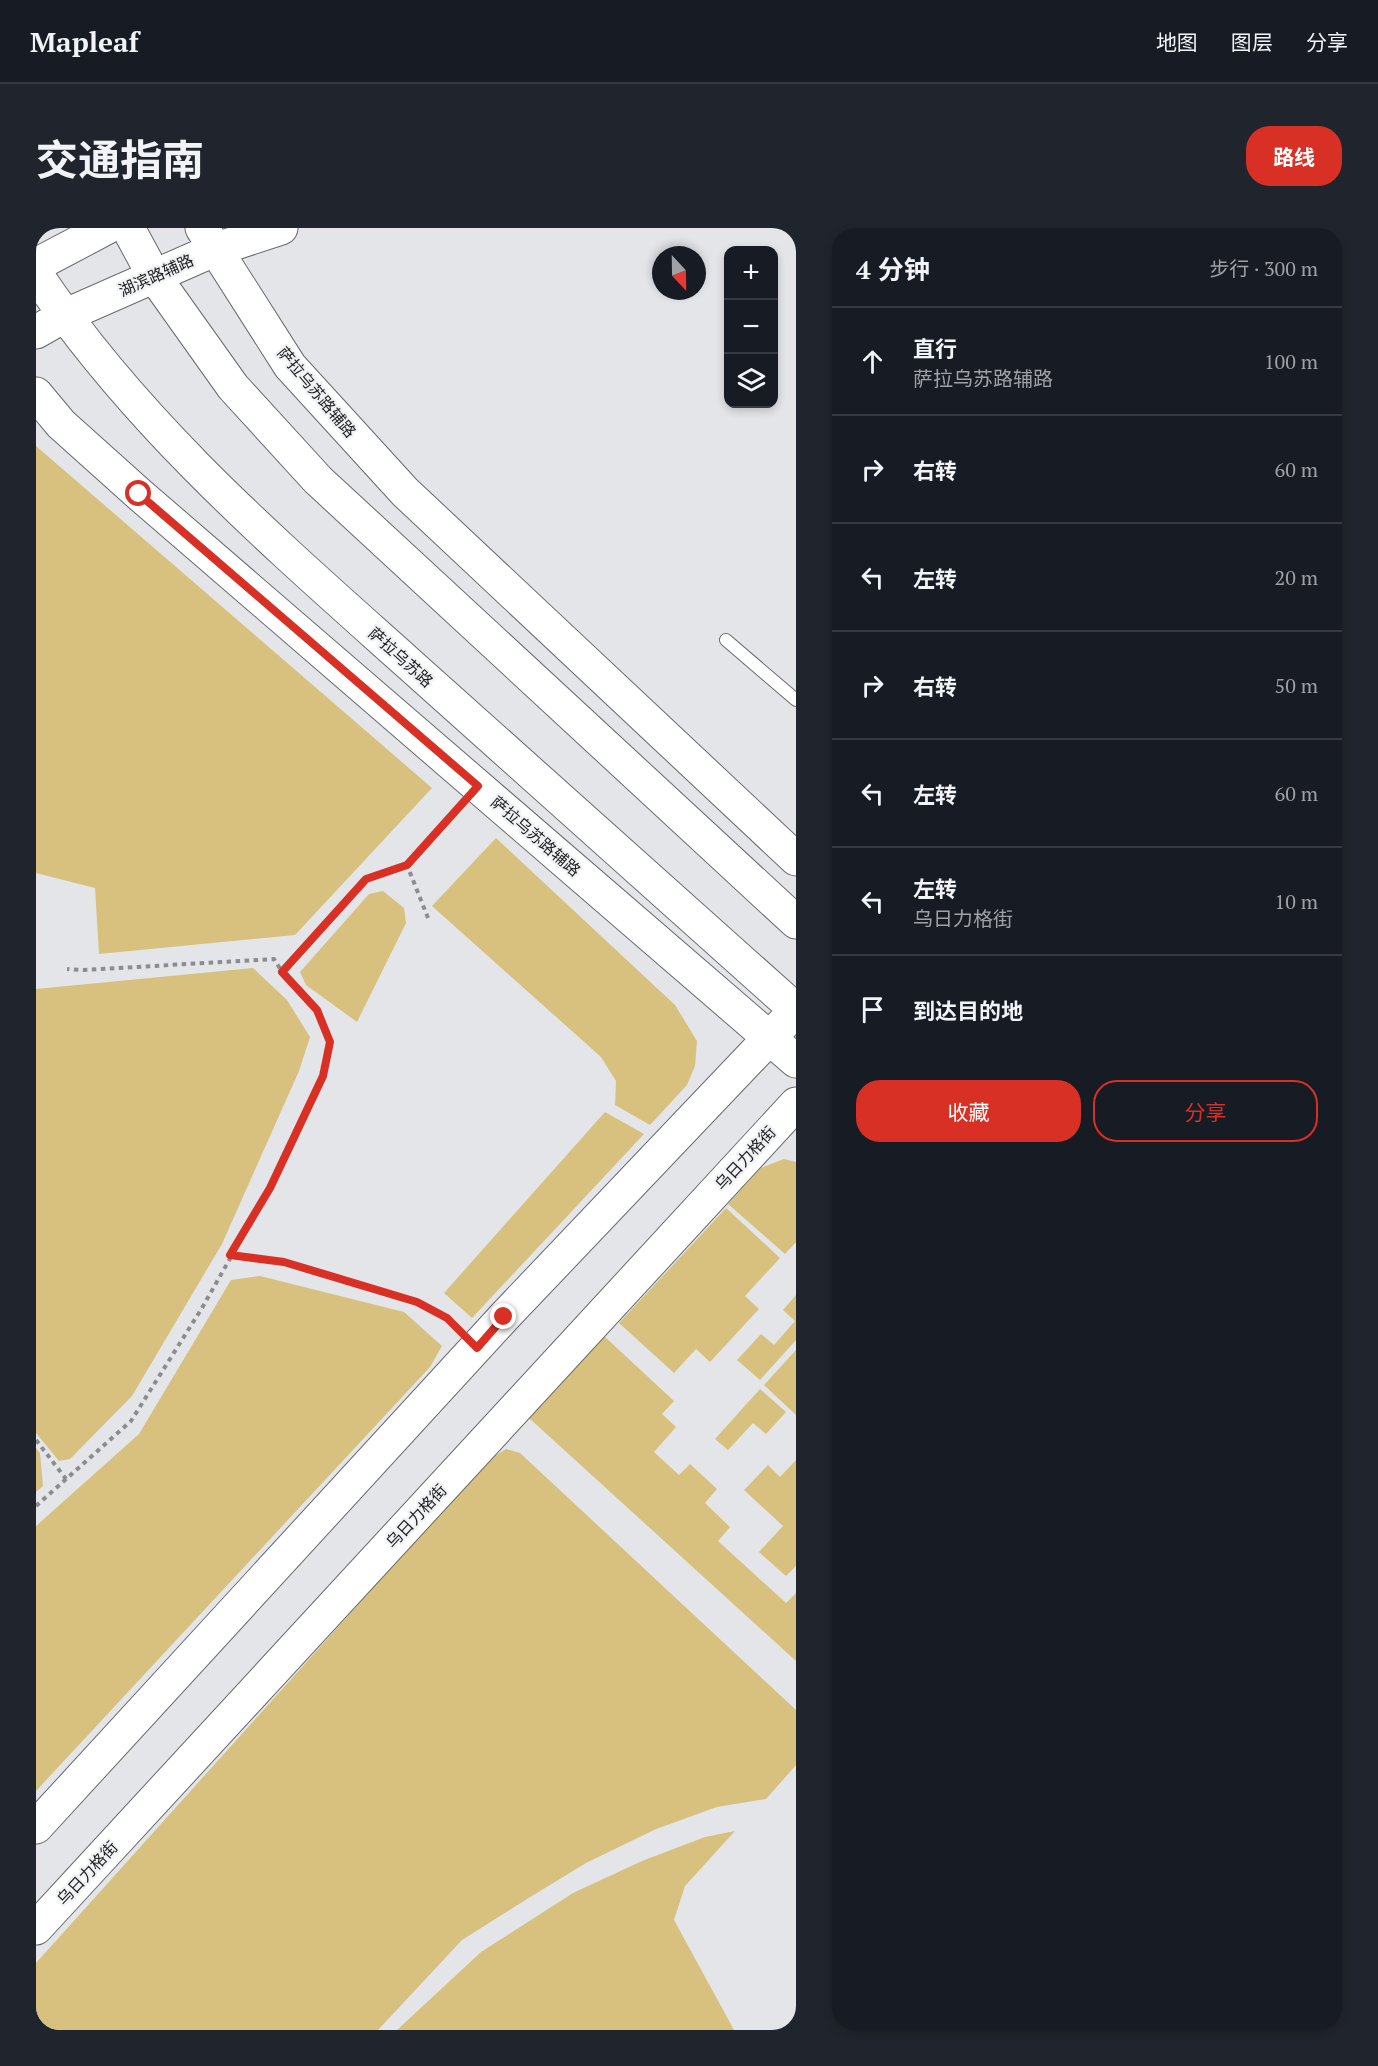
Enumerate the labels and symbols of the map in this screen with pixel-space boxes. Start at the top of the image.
north arrow [652,246,706,300]
street label: 湖滨路辅路 [115,249,197,301]
street label: 萨拉乌苏路辅路 [273,342,361,442]
route start [125,480,151,506]
street label: 萨拉乌苏路 [364,622,438,692]
street label: 萨拉乌苏路辅路 [487,791,585,881]
street label: 乌日力格街 [710,1121,780,1195]
route end [490,1303,516,1329]
street label: 乌日力格街 [381,1479,451,1553]
street label: 乌日力格街 [52,1836,122,1910]

